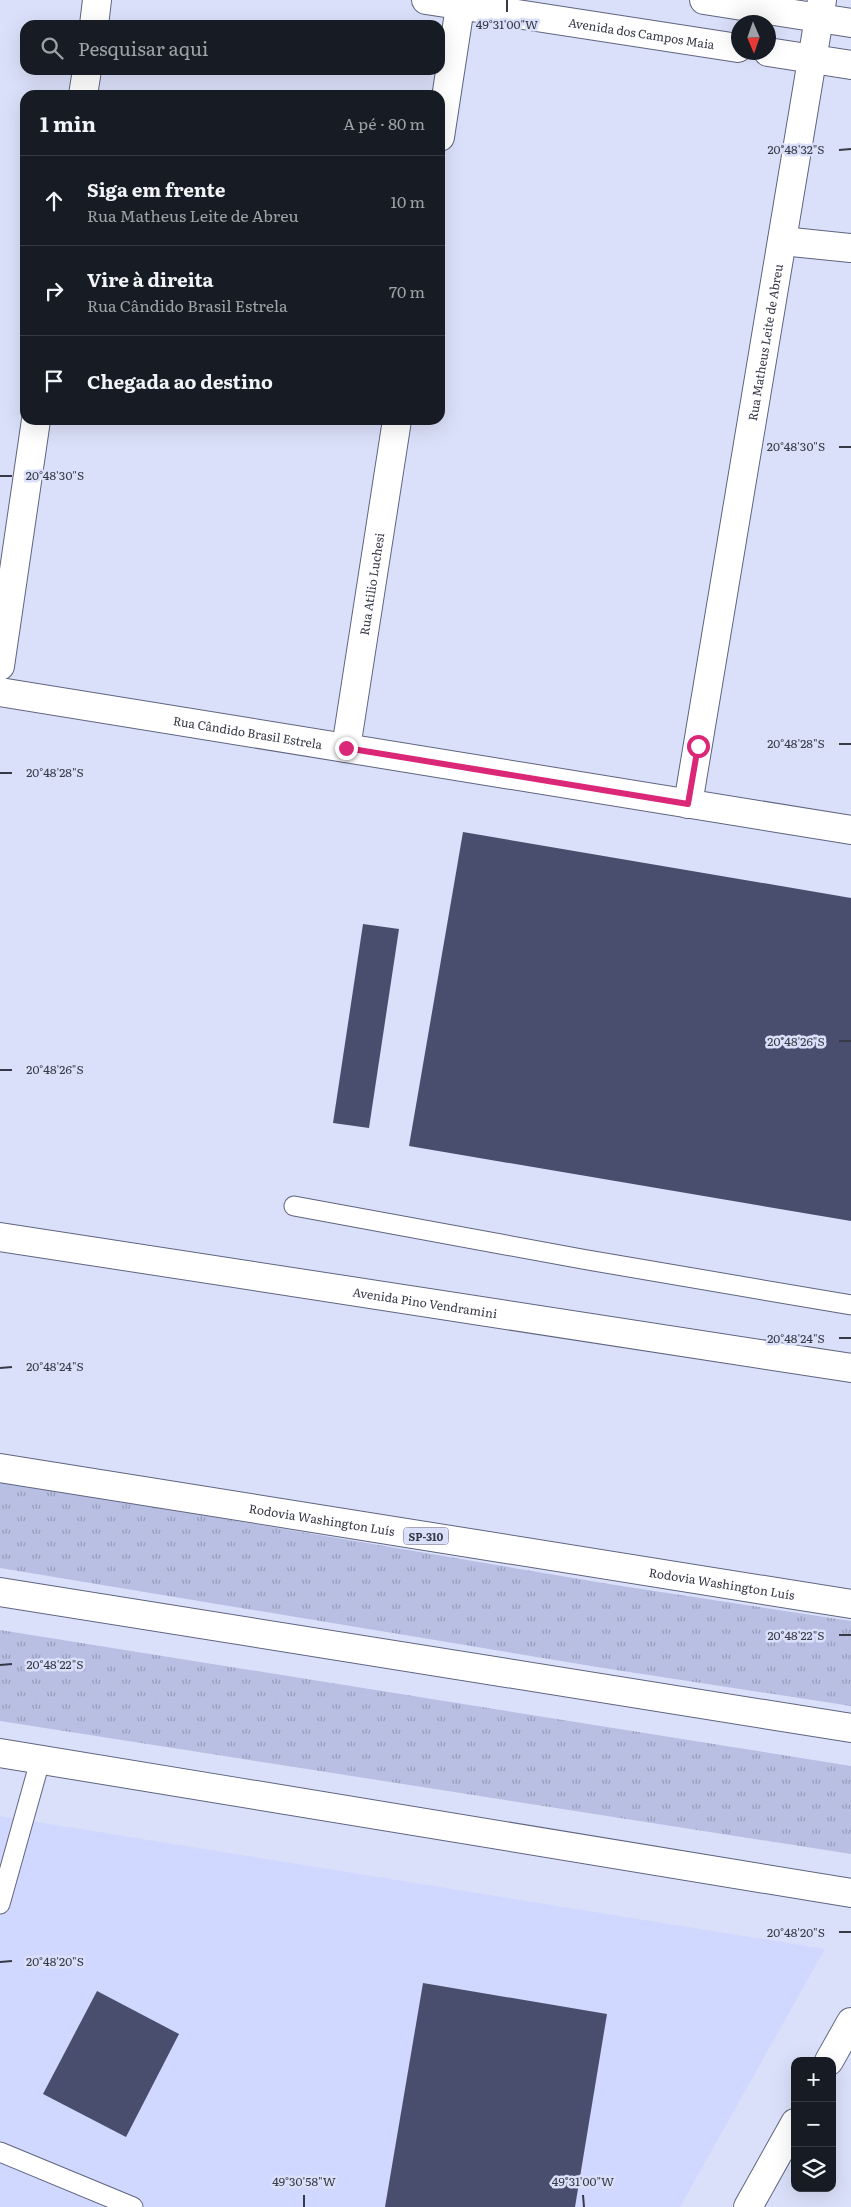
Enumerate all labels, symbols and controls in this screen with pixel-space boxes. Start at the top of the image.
street label: Avenida dos Campos Maia [567,13,716,53]
text: 49°31'00"W [476,15,538,33]
north arrow [731,15,776,60]
search box [20,20,445,75]
icon: search [38,34,66,62]
text: Pesquisar aqui [78,34,208,62]
text: 1 min [40,107,96,138]
text: A pé · 80 m [343,111,425,135]
text: 20°48'32"S [767,140,825,158]
text: Siga em frente [87,175,225,203]
icon: ahead [40,187,68,215]
text: 10 m [391,189,425,213]
text: Rua Matheus Leite de Abreu [87,203,299,227]
street label: Rua Matheus Leite de Abreu [743,262,787,422]
text: Vire à direita [87,265,214,293]
icon: right [40,277,68,305]
text: 70 m [389,279,425,303]
text: Rua Cândido Brasil Estrela [87,293,288,317]
icon: arrive [40,367,68,395]
text: Chegada ao destino [87,367,273,395]
text: 20°48'30"S [767,437,825,455]
text: 20°48'30"S [26,466,84,484]
street label: Rua Atilio Luchesi [355,531,388,637]
street label: Rua Cândido Brasil Estrela [172,711,324,753]
text: 20°48'28"S [767,734,825,752]
route start [687,735,710,758]
route end [335,737,358,760]
text: 20°48'28"S [26,763,84,781]
text: 20°48'26"S [767,1032,825,1050]
text: 20°48'26"S [26,1060,84,1078]
street label: Avenida Pino Vendramini [351,1282,499,1322]
text: 20°48'24"S [767,1329,825,1347]
text: 20°48'24"S [26,1357,84,1375]
street label: Rodovia Washington Luís [248,1499,397,1540]
road number: SP-310 [404,1528,448,1544]
street label: Rodovia Washington Luís [648,1563,797,1604]
text: 20°48'22"S [768,1626,825,1644]
text: 20°48'22"S [27,1655,84,1673]
text: 20°48'20"S [767,1923,825,1941]
text: 20°48'20"S [26,1952,84,1970]
map controls [791,2057,836,2192]
button: + [791,2057,836,2102]
button: − [791,2102,836,2147]
button: layers [791,2147,836,2192]
text: 49°30'58"W [272,2172,336,2190]
text: 49°31'00"W [552,2172,614,2190]

